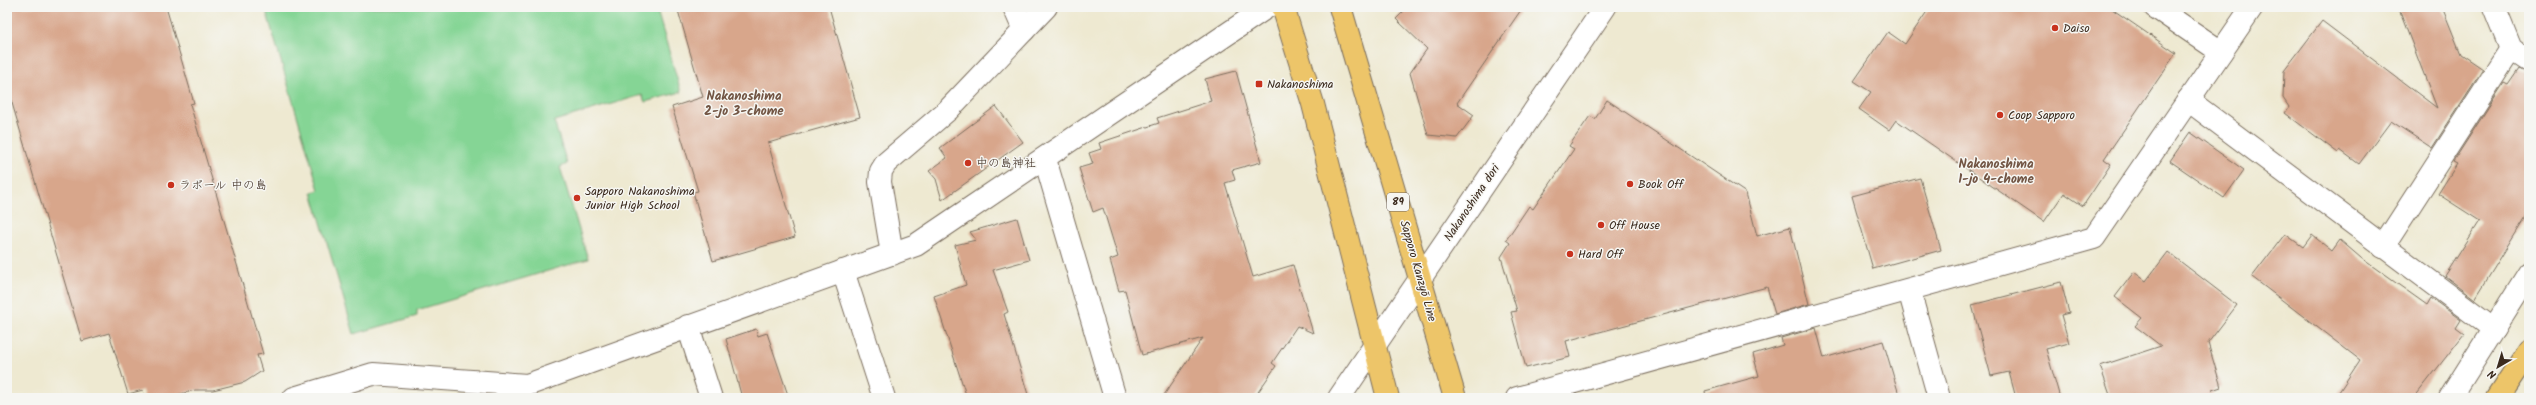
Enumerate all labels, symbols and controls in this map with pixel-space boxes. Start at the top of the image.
place label: Daiso [2063,19,2090,38]
marker: Daiso [2050,23,2060,33]
place label: Nakanoshima [1267,75,1334,94]
marker: Nakanoshima [1254,79,1264,89]
district label: Nakanoshima 2-jo 3-chome [704,86,784,122]
place label: Coop Sapporo [2008,106,2075,125]
marker: Coop Sapporo [1995,110,2005,120]
place label: 中の島神社 [976,154,1036,173]
district label: Nakanoshima 1-jo 4-chome [1958,154,2035,190]
marker: 中の島神社 [963,158,973,168]
street label: Nakanoshima dori [1439,160,1506,245]
place label: Book Off [1638,175,1685,194]
place label: ラポール 中の島 [179,176,267,195]
marker: Book Off [1625,179,1635,189]
marker: ラポール 中の島 [166,180,176,190]
place label: Sapporo Nakanoshima Junior High School [585,182,695,215]
marker: Sapporo Nakanoshima Junior High School [572,193,582,203]
road number: 89 [1387,193,1409,211]
place label: Off House [1609,216,1661,235]
street label: Sapporo Kanzyō Line [1394,218,1442,324]
marker: Off House [1596,220,1606,230]
place label: Hard Off [1578,245,1624,264]
marker: Hard Off [1565,249,1575,259]
north arrow [2478,347,2518,387]
text: N [2484,365,2501,383]

